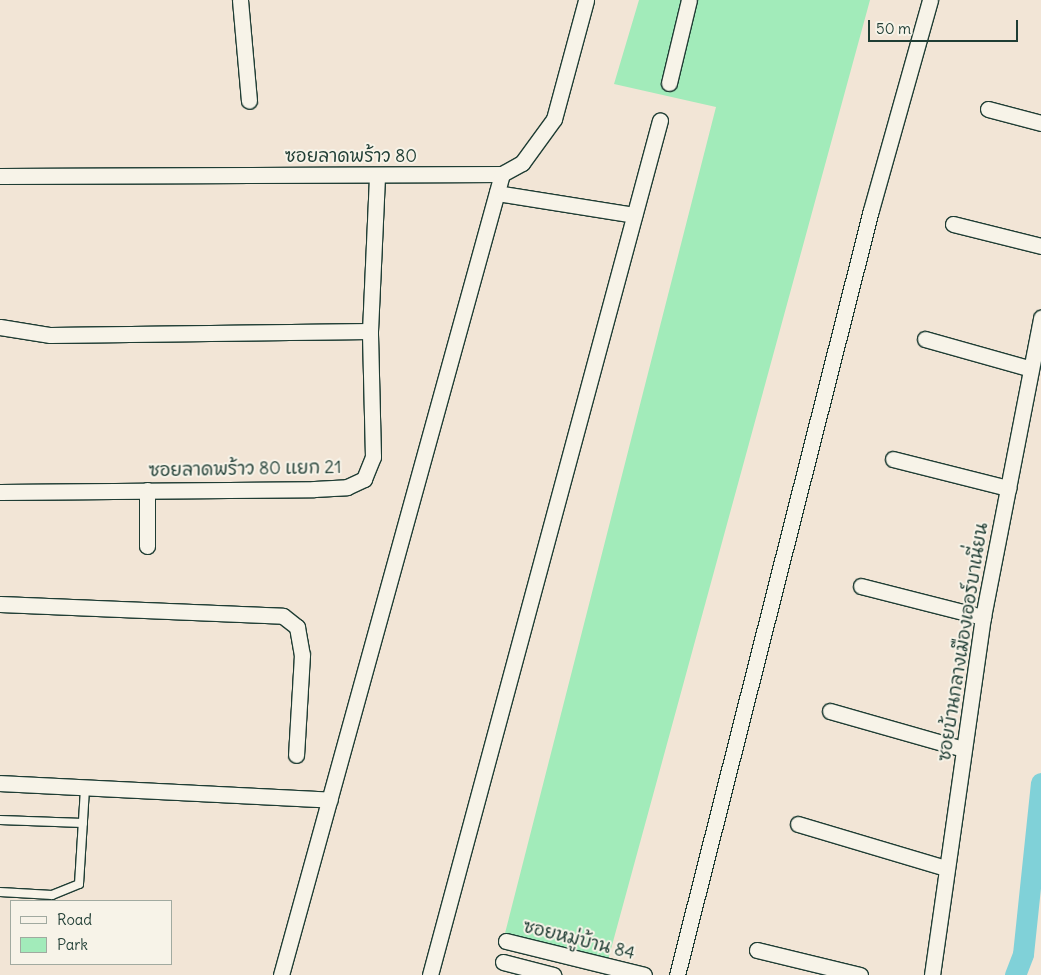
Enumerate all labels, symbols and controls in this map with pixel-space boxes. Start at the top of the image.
scale bar [871,10,1021,42]
text: 50 m [876,19,911,38]
street label: ซอยลาดพร้าว 80 [285,145,417,167]
street label: ซอยลาดพร้าว 80 แยก 21 [148,457,342,481]
street label: ซอยบ้านกลางเมืองเออร์บาเนี่ยน [933,521,993,763]
legend [10,900,172,965]
text: Road [57,910,92,929]
street label: ซอยหมู่บ้าน 84 [521,916,637,964]
text: Park [57,935,88,954]

